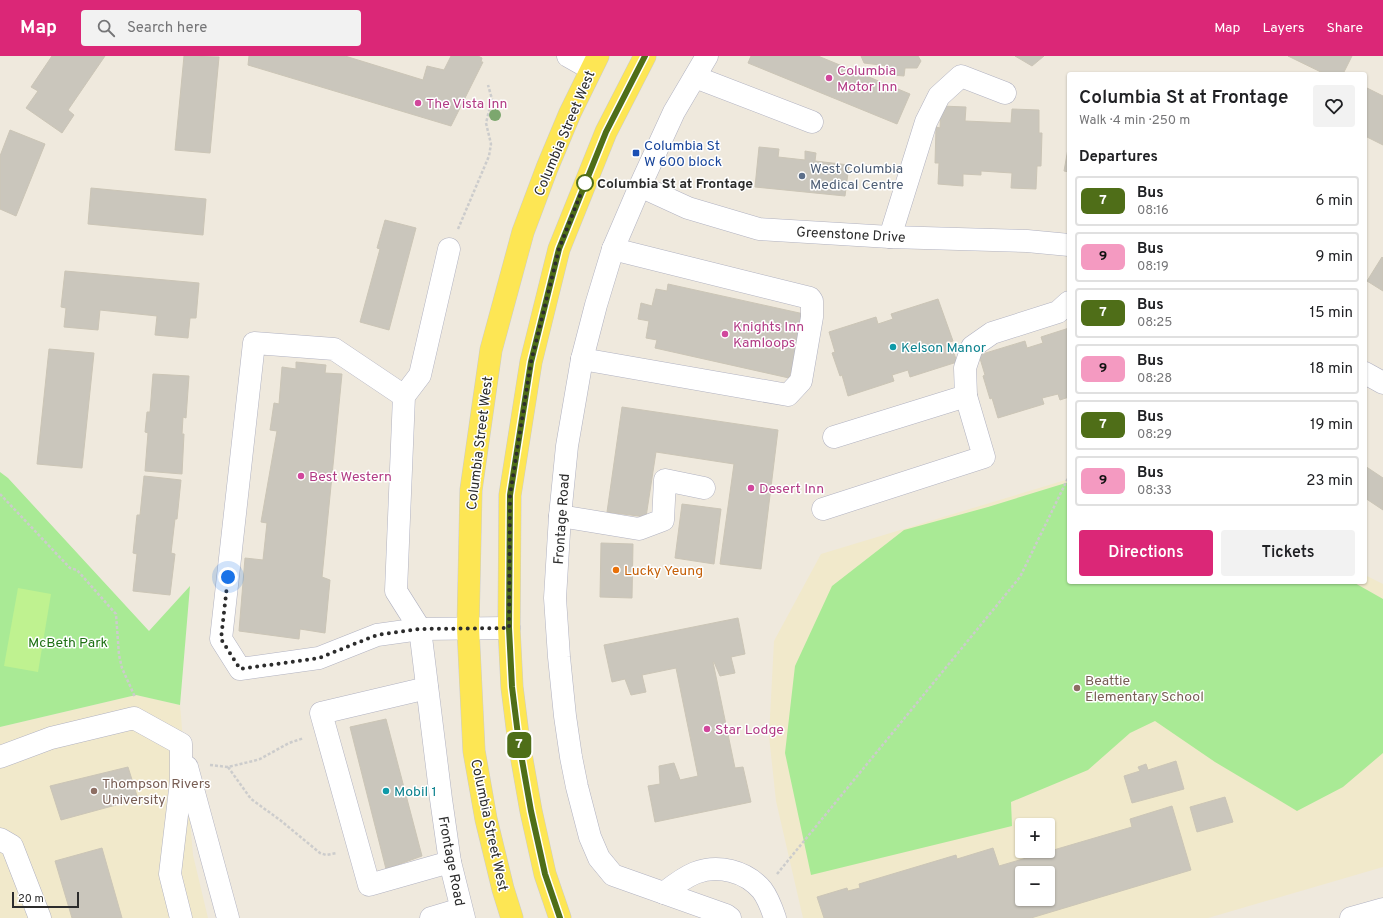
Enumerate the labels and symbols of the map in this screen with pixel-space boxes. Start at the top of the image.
place label: Columbia Motor Inn [837,63,897,96]
street label: Columbia Street West [531,68,600,199]
marker: Columbia Motor Inn [824,73,834,83]
place label: The Vista Inn [426,96,507,113]
marker: The Vista Inn [413,98,423,108]
place label: Columbia St W 600 block [644,138,722,171]
marker: Columbia St W 600 block [631,148,641,158]
place label: West Columbia Medical Centre [810,161,904,194]
marker: West Columbia Medical Centre [797,171,807,181]
marker: Columbia St at Frontage [576,174,594,192]
place label: Columbia St at Frontage [597,176,753,193]
street label: Greenstone Drive [796,224,906,247]
place label: Knights Inn Kamloops [733,319,804,352]
marker: Knights Inn Kamloops [720,329,730,339]
place label: Kelson Manor [901,340,987,357]
marker: Kelson Manor [888,342,898,352]
street label: Columbia Street West [464,375,497,511]
place label: Best Western [309,469,392,486]
marker: Best Western [296,471,306,481]
street label: Frontage Road [551,473,574,565]
place label: Desert Inn [759,481,824,498]
marker: Desert Inn [746,483,756,493]
place label: Lucky Yeung [624,563,703,580]
marker: Lucky Yeung [611,565,621,575]
your location [218,567,238,587]
park label: McBeth Park [28,635,108,652]
place label: Beattie Elementary School [1085,673,1204,706]
marker: Beattie Elementary School [1072,683,1082,693]
place label: Star Lodge [715,722,784,739]
marker: Star Lodge [702,724,712,734]
line badge: 7 [506,732,532,758]
street label: Columbia Street West [466,758,511,893]
place label: Thompson Rivers University [102,776,211,809]
place label: Mobil 1 [394,784,437,801]
marker: Thompson Rivers University [89,786,99,796]
marker: Mobil 1 [381,786,391,796]
street label: Frontage Road [433,815,468,908]
scale bar [12,890,79,909]

